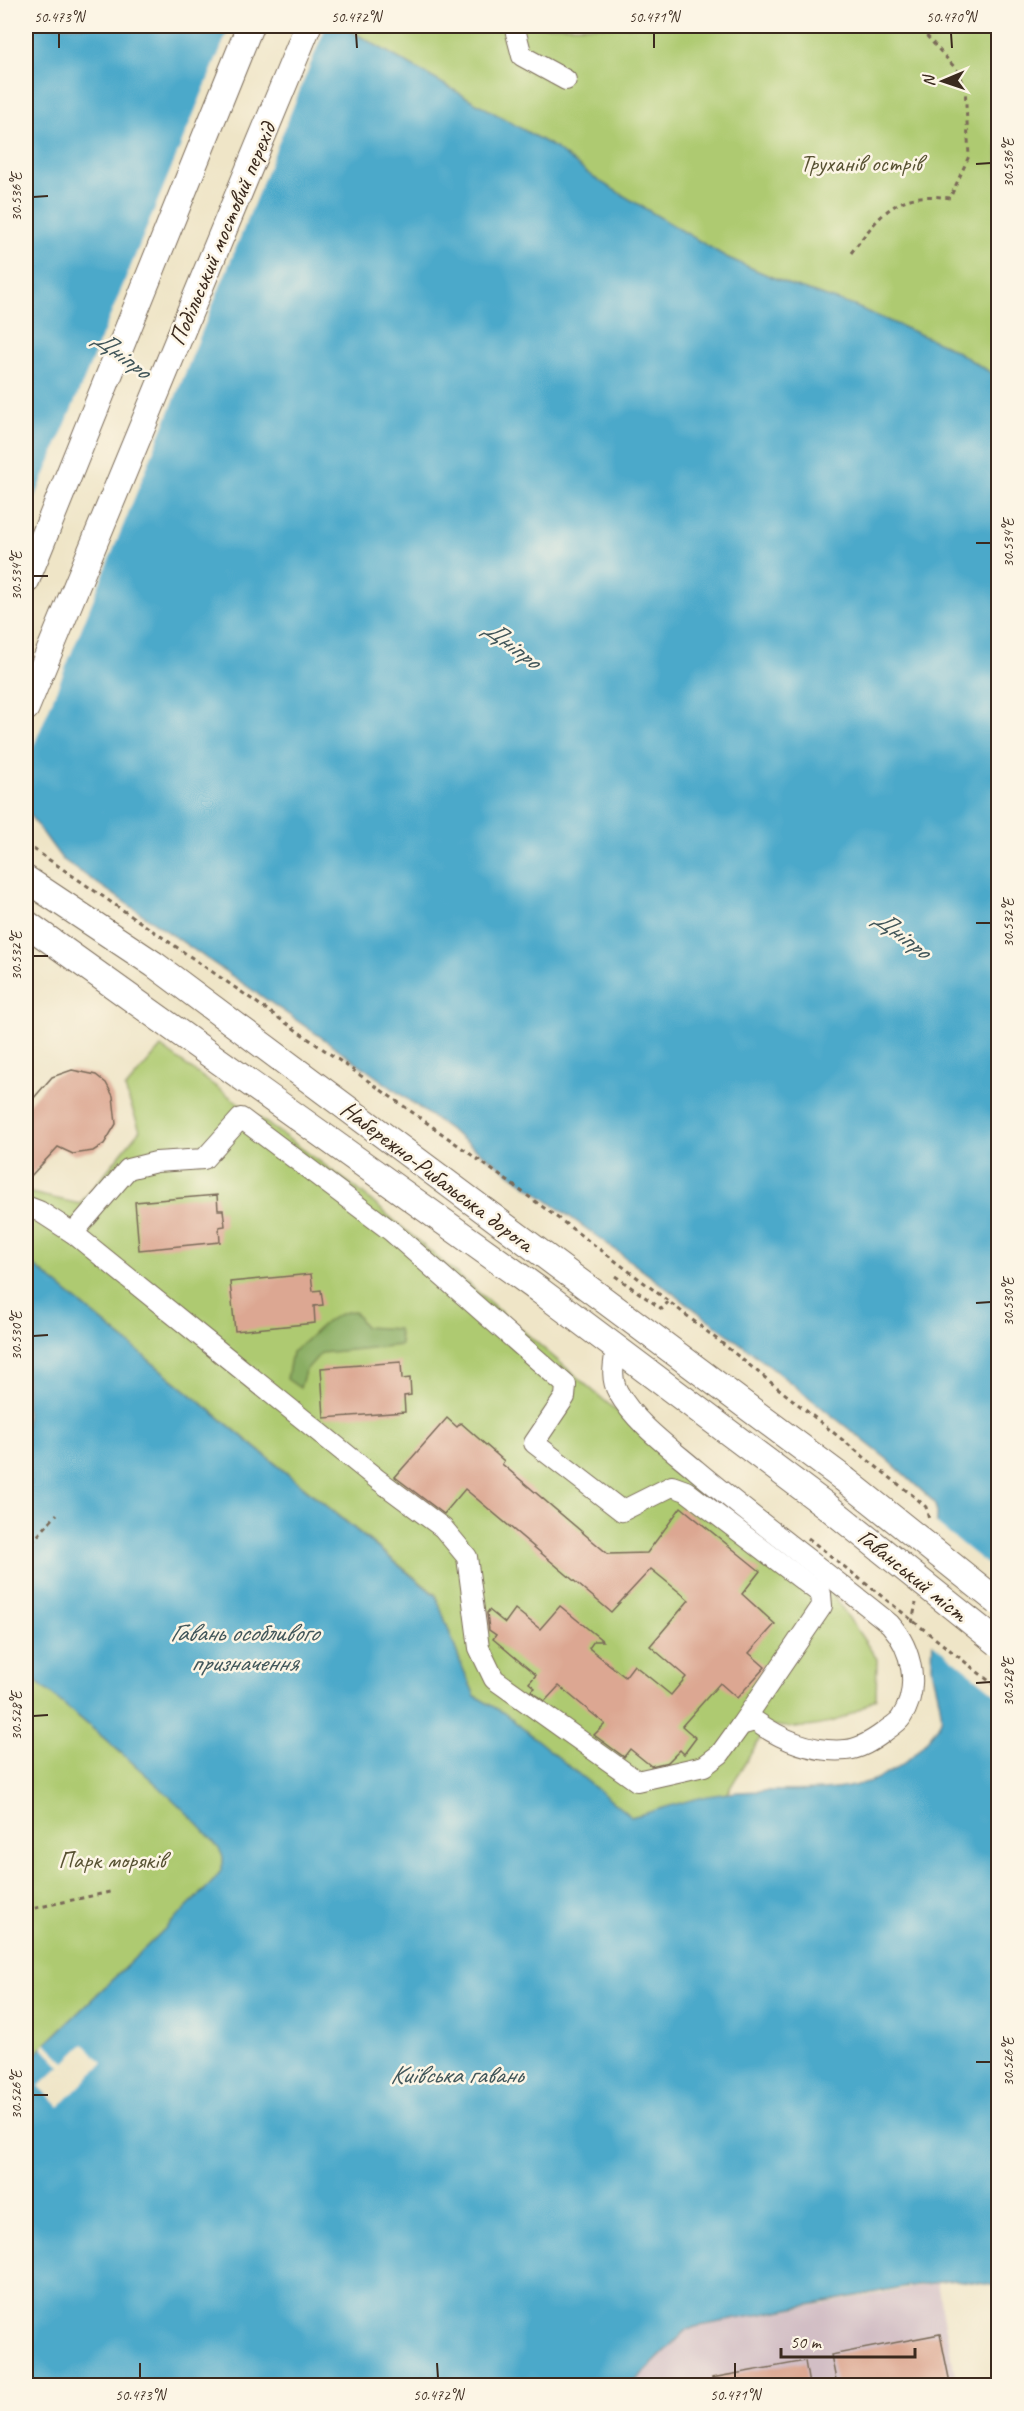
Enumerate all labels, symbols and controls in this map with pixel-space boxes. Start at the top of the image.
text: 50.473°N [34,8,87,27]
text: 50.472°N [331,8,384,27]
text: 50.471°N [629,8,682,27]
text: 50.470°N [926,8,979,27]
north arrow [913,51,973,111]
text: N [919,73,939,87]
street label: Подільський мостовий перехід [162,116,283,350]
text: 30.536°E [999,136,1018,187]
park label: Труханів острів [800,148,928,178]
text: 30.536°E [7,170,26,221]
water label: Дніпро [86,321,160,389]
text: 30.534°E [999,516,1018,567]
text: 30.534°E [7,549,26,600]
water label: Дніпро [476,611,550,679]
text: 30.532°E [999,896,1018,947]
water label: Дніпро [866,901,940,969]
text: 30.532°E [7,929,26,980]
street label: Набережно-Рибальська дорога [335,1094,541,1260]
text: 30.530°E [999,1275,1018,1326]
text: 30.530°E [7,1309,26,1360]
street label: Гаванський міст [852,1522,975,1629]
water label: Гавань особливого призначення [170,1616,322,1679]
text: 30.528°E [999,1655,1018,1706]
text: 30.528°E [7,1689,26,1740]
park label: Парк моряків [58,1845,171,1875]
text: 30.526°E [999,2035,1018,2086]
water label: Київська гавань [390,2058,525,2091]
text: 30.526°E [7,2068,26,2119]
scale bar [781,2321,914,2359]
text: 50 m [790,2331,823,2353]
text: 50.473°N [115,2386,168,2405]
text: 50.472°N [413,2386,466,2405]
text: 50.471°N [710,2386,763,2405]

